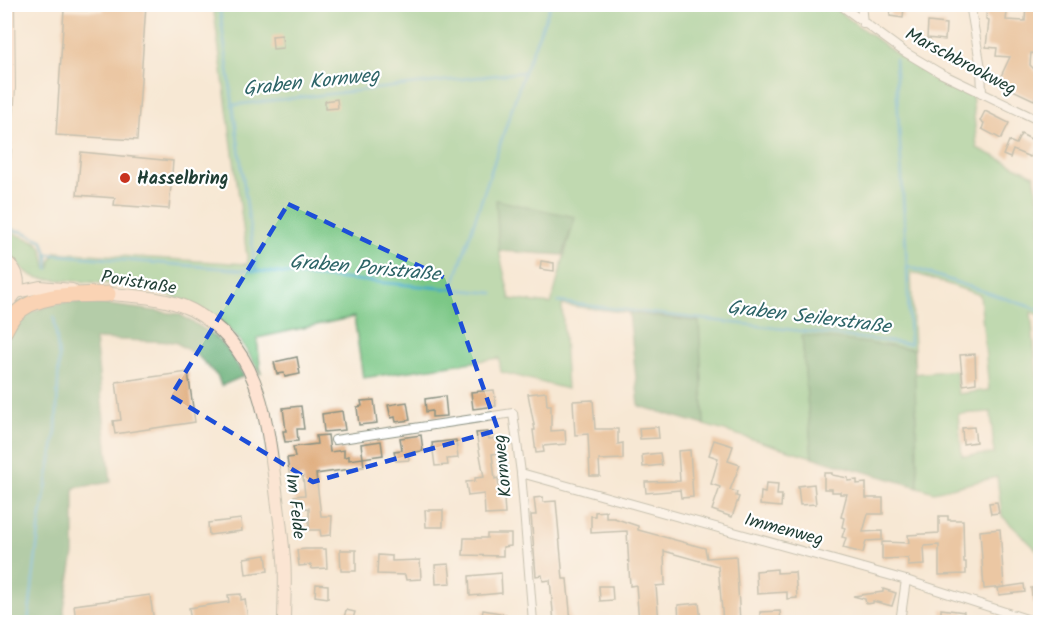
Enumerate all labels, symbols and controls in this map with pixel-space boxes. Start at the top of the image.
street label: Marschbrookweg [899,21,1021,104]
water label: Graben Kornweg [242,60,382,106]
place label: Hasselbring [137,165,228,194]
marker: Hasselbring [118,171,132,185]
water label: Graben Poristraße [288,246,443,292]
street label: Poristraße [99,263,178,304]
water label: Graben Seilerstraße [725,292,894,344]
street label: Kornweg [486,433,521,499]
street label: Im Felde [276,472,313,541]
street label: Immenweg [741,506,826,555]

